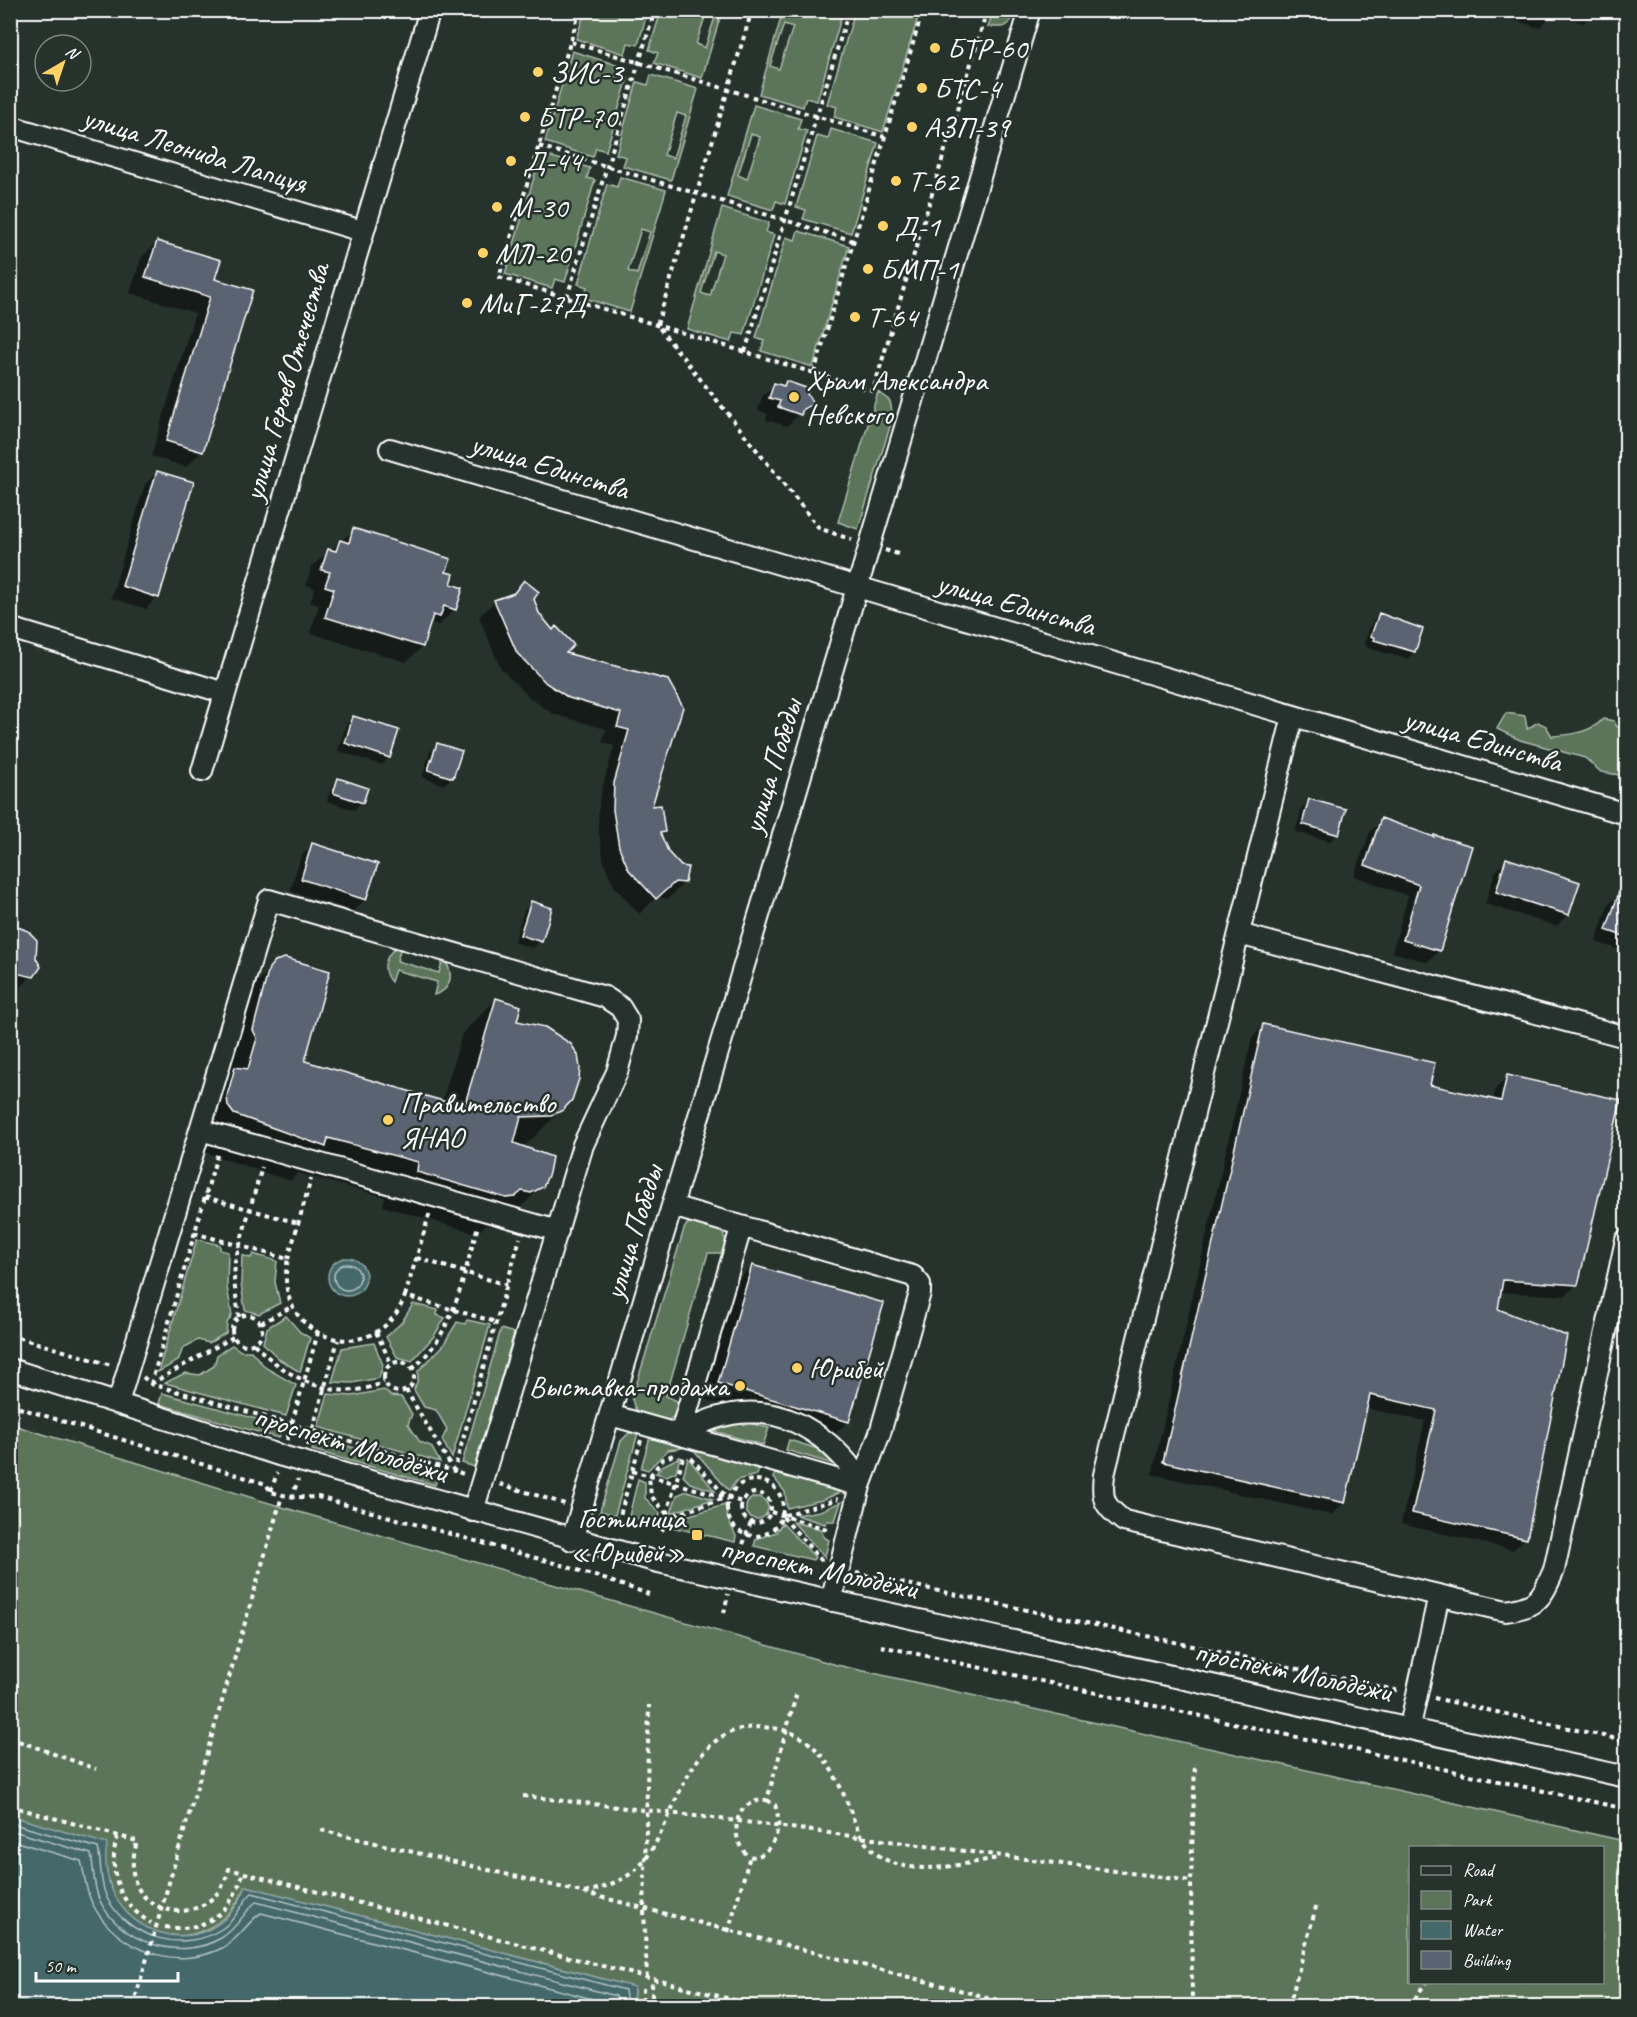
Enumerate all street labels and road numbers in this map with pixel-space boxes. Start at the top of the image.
street label: улица Леонида Лапцуя [76,97,313,202]
street label: улица Героев Отечества [233,256,339,507]
street label: улица Единства [465,423,635,509]
street label: улица Единства [930,563,1101,645]
street label: улица Победы [733,692,811,840]
street label: улица Единства [1397,699,1568,781]
street label: улица Победы [594,1158,672,1306]
street label: проспект Молодёжи [250,1397,454,1492]
street label: проспект Молодёжи [717,1529,923,1608]
street label: проспект Молодёжи [1191,1632,1397,1711]

